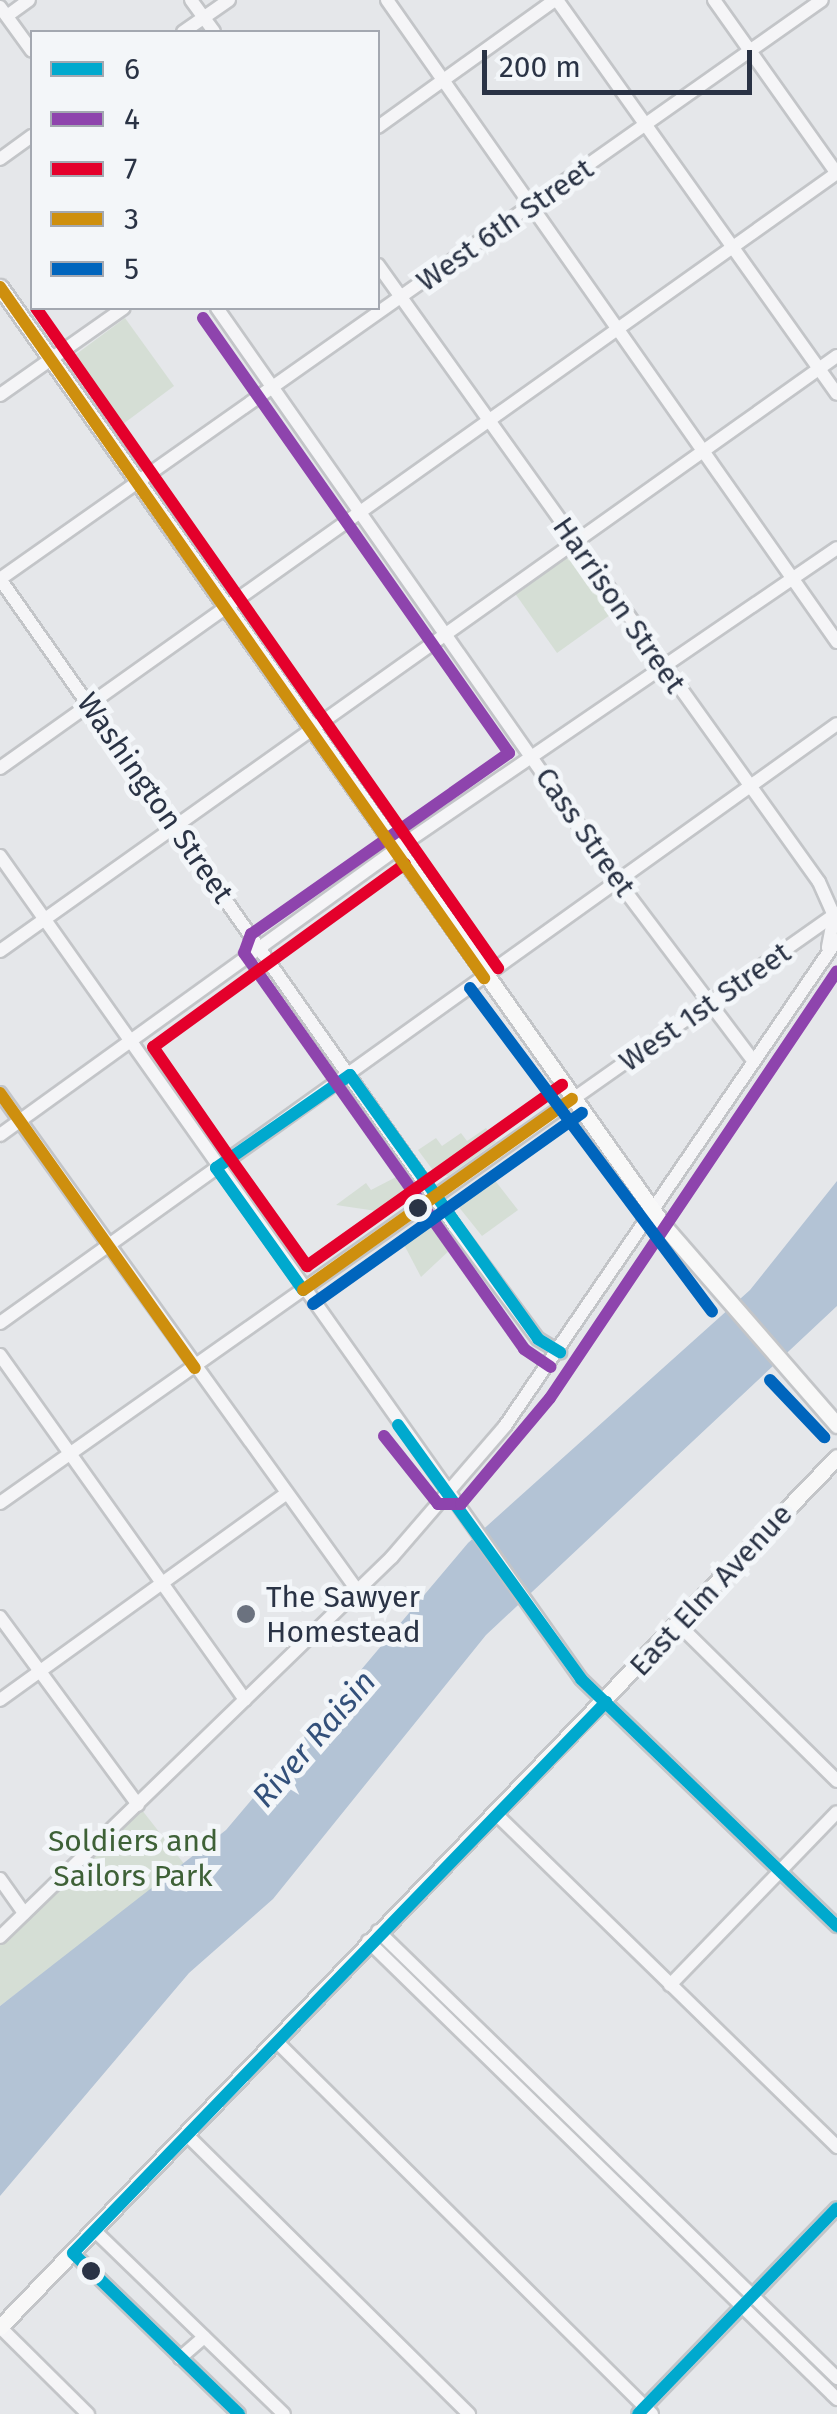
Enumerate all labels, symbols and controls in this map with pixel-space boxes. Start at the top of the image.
legend [30,30,380,310]
scale bar [487,30,757,92]
text: 200 m [499,49,581,85]
text: 6 [124,51,140,87]
text: 4 [124,101,140,137]
text: 7 [124,151,137,187]
street label: West 6th Street [410,151,600,299]
text: 3 [124,201,139,237]
text: 5 [124,251,139,287]
street label: Harrison Street [545,510,693,700]
street label: Washington Street [69,686,241,910]
street label: Cass Street [527,760,643,904]
street label: West 1st Street [612,935,798,1079]
unlabelled marker [408,1198,428,1218]
street label: East Elm Avenue [622,1496,800,1684]
place label: The Sawyer Homestead [266,1579,421,1650]
marker: The Sawyer Homestead [235,1603,257,1625]
water label: River Raisin [244,1663,384,1815]
park label: Soldiers and Sailors Park [48,1823,218,1894]
unlabelled marker [81,2261,101,2281]

